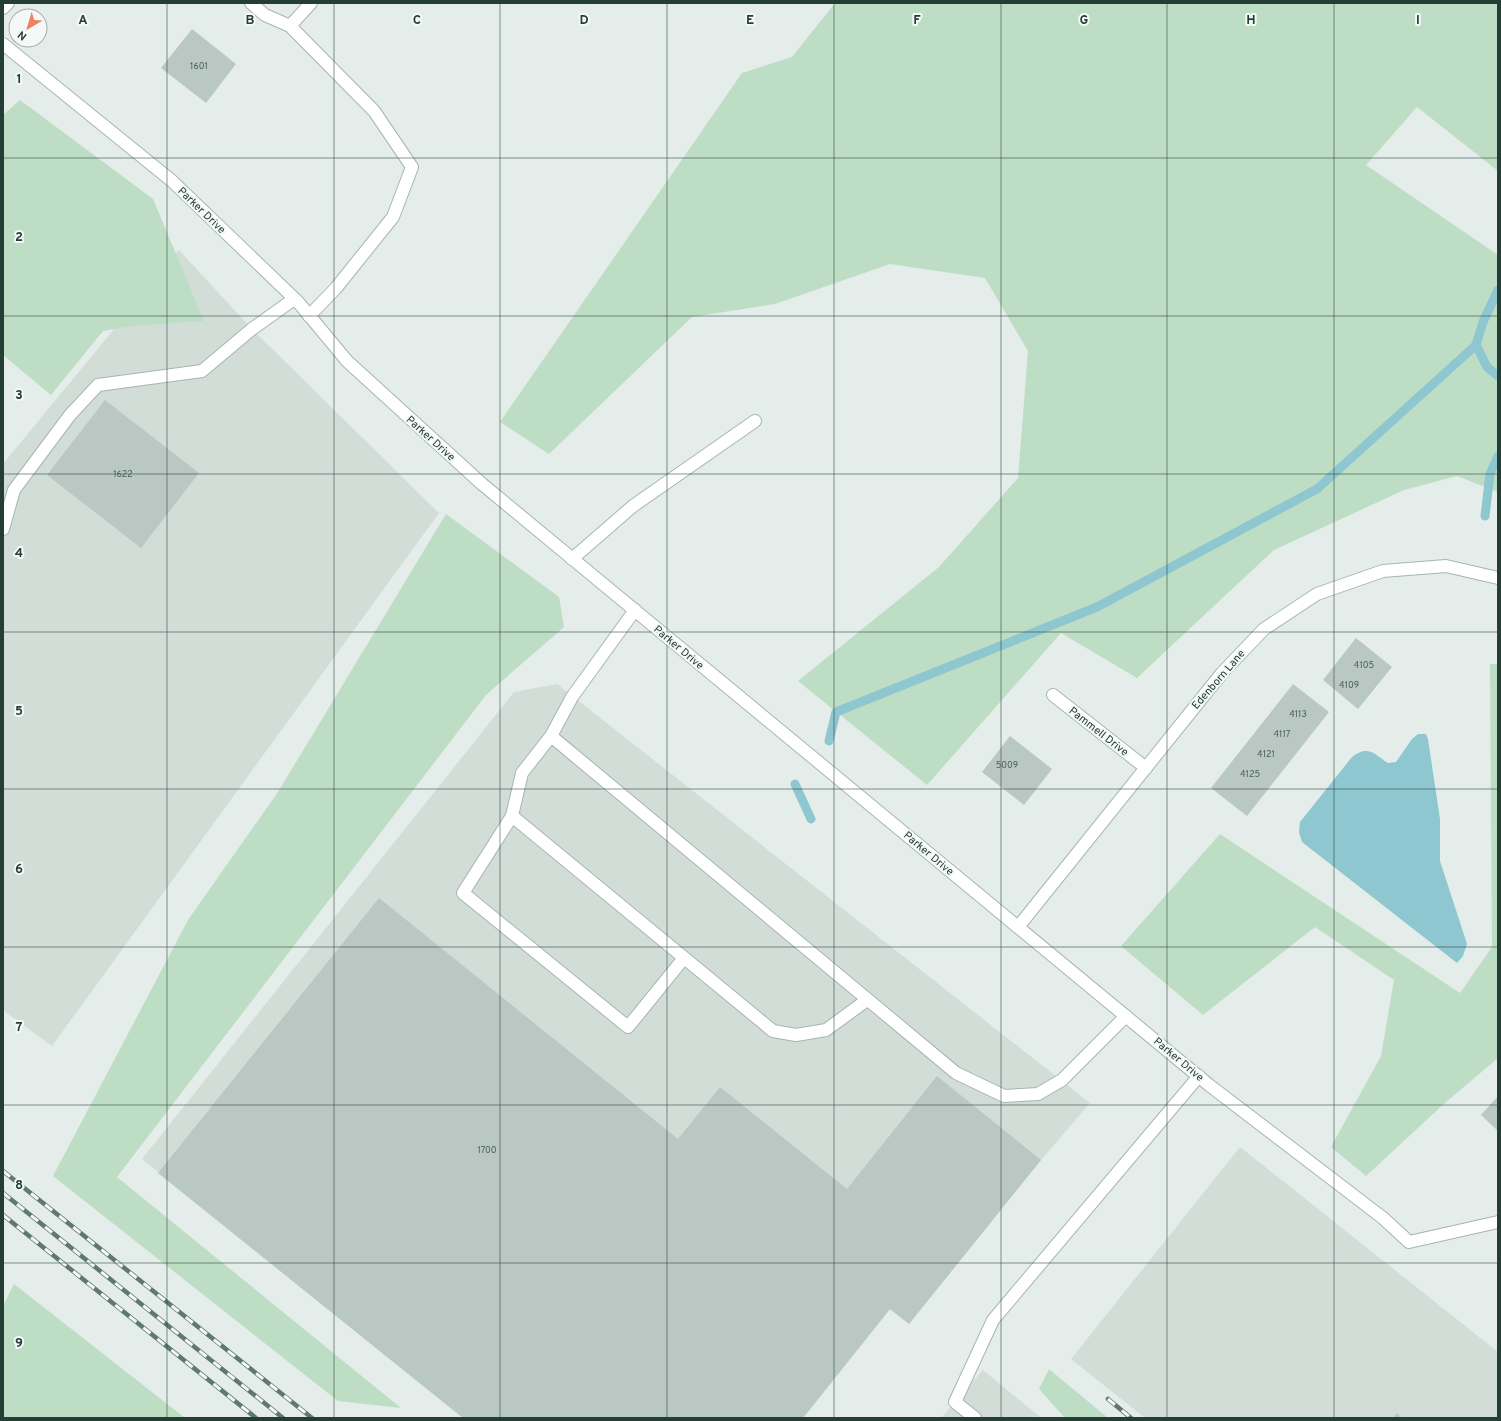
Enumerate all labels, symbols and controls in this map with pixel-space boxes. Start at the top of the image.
north arrow [8,8,48,48]
text: A [78,13,88,29]
text: B [246,13,255,29]
text: C [413,13,421,29]
text: D [579,13,589,29]
text: E [746,13,754,29]
text: F [913,13,921,29]
text: G [1080,13,1089,29]
text: H [1246,13,1256,29]
text: I [1416,13,1420,29]
text: N [15,27,30,43]
house number: 1601 [190,61,208,72]
text: 1 [16,72,22,88]
street label: Parker Drive [174,184,228,237]
text: 2 [15,230,23,246]
text: 3 [15,388,23,404]
street label: Parker Drive [403,413,458,465]
house number: 1622 [113,469,133,480]
text: 4 [15,546,23,562]
street label: Parker Drive [650,623,706,673]
street label: Edenborn Lane [1189,647,1248,712]
house number: 4105 [1354,660,1374,671]
house number: 4109 [1339,680,1359,691]
text: 5 [15,704,23,720]
street label: Pammell Drive [1066,704,1131,759]
house number: 4113 [1289,709,1307,720]
house number: 4117 [1274,729,1291,740]
house number: 4121 [1257,749,1275,760]
house number: 5009 [996,760,1018,771]
house number: 4125 [1240,769,1260,780]
street label: Parker Drive [900,829,956,879]
text: 6 [15,862,23,878]
text: 7 [16,1020,23,1036]
street label: Parker Drive [1150,1035,1206,1085]
house number: 1700 [477,1145,497,1156]
text: 8 [15,1178,23,1194]
text: 9 [15,1336,23,1352]

